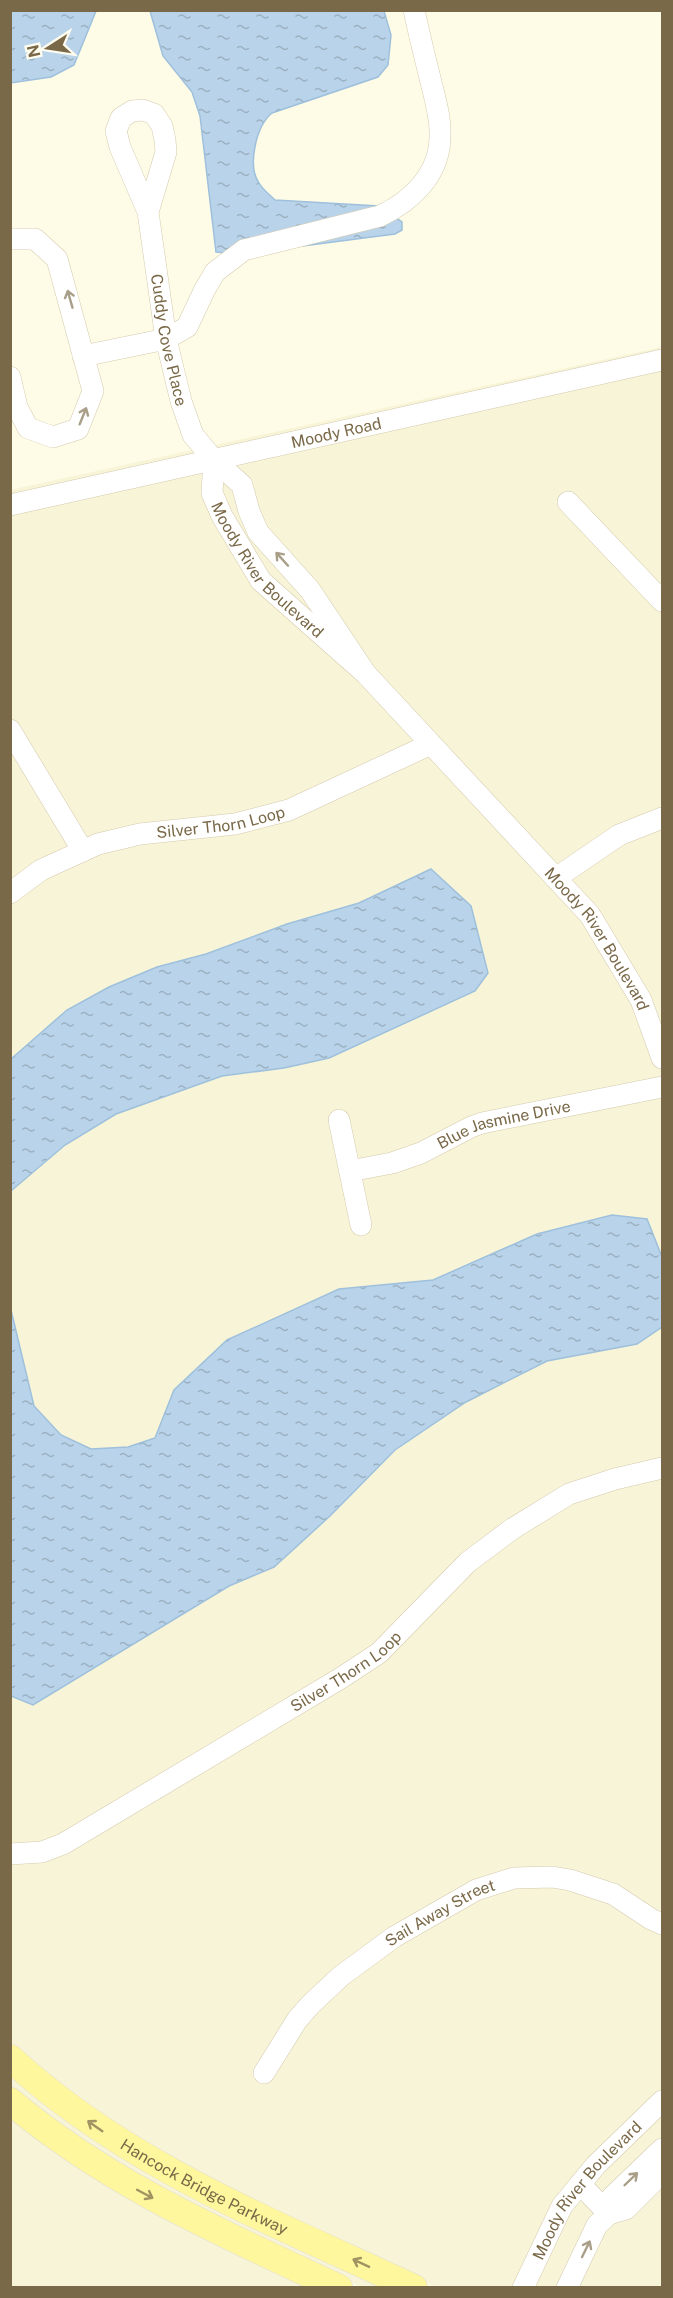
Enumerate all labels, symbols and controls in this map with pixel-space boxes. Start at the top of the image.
north arrow [18,18,78,78]
text: N [23,43,44,59]
street label: Cuddy Cove Place [147,273,191,408]
one-way arrow [63,290,75,309]
one-way arrow [78,407,89,425]
street label: Moody Road [289,413,383,452]
street label: Moody River Boulevard [207,499,328,642]
one-way arrow [275,551,289,566]
street label: Silver Thorn Loop [155,802,287,842]
street label: Moody River Boulevard [541,863,653,1013]
street label: Blue Jasmine Drive [434,1096,572,1153]
street label: Silver Thorn Loop [287,1627,405,1716]
street label: Sail Away Street [381,1875,497,1950]
street label: Moody River Boulevard [528,2117,645,2263]
one-way arrow [87,2120,103,2132]
street label: Hancock Bridge Parkway [117,2135,291,2238]
one-way arrow [624,2172,639,2186]
one-way arrow [136,2188,153,2200]
one-way arrow [580,2241,592,2259]
one-way arrow [352,2256,370,2268]

